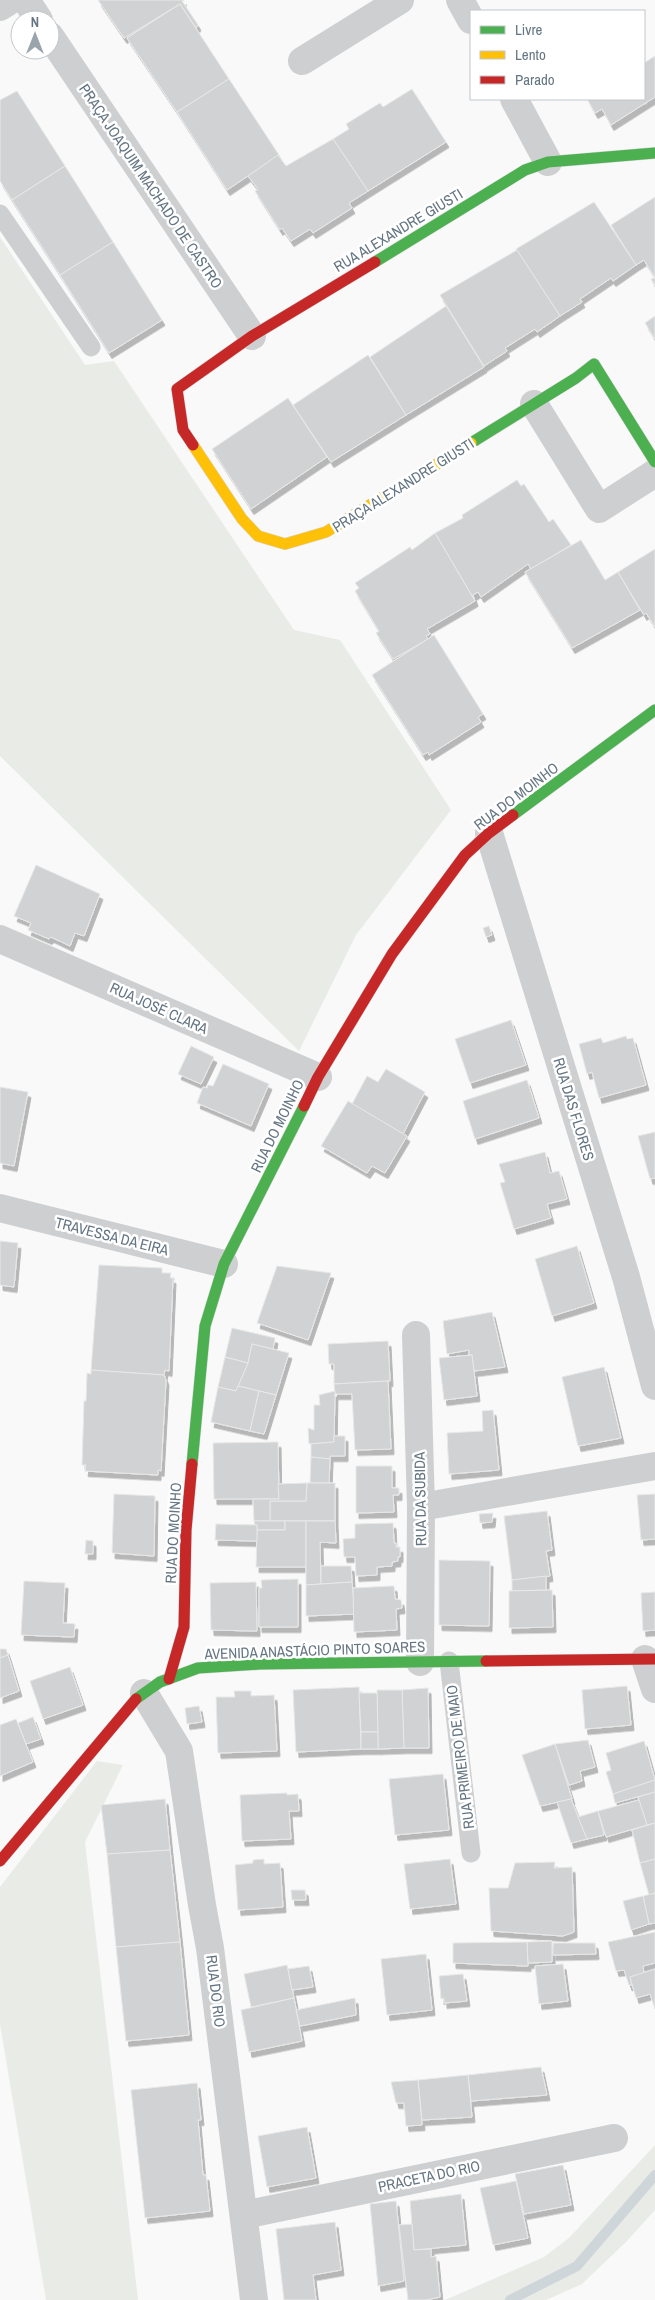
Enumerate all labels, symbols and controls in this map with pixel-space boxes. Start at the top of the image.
north arrow [10,10,60,60]
legend [470,10,645,100]
text: N [31,13,39,31]
text: Livre [515,19,543,40]
text: Lento [515,44,546,65]
text: Parado [515,69,555,90]
street label: PRAÇA JOAQUIM MACHADO DE CASTRO [74,80,228,292]
street label: RUA ALEXANDRE GIUSTI [330,183,466,277]
street label: PRAÇA ALEXANDRE GIUSTI [328,433,478,537]
street label: RUA DO MOINHO [469,757,563,835]
street label: RUA JOSÉ CLARA [107,977,212,1039]
street label: RUA DAS FLORES [548,1055,600,1163]
street label: RUA DO MOINHO [245,1076,309,1176]
street label: TRAVESSA DA EIRA [53,1212,172,1260]
street label: RUA DA SUBIDA [409,1451,431,1546]
street label: RUA DO MOINHO [160,1482,186,1584]
street label: AVENIDA ANASTÁCIO PINTO SOARES [203,1636,426,1664]
street label: RUA PRIMEIRO DE MAIO [441,1684,479,1830]
street label: RUA DO RIO [201,1954,231,2028]
street label: PRACETA DO RIO [376,2155,482,2197]

